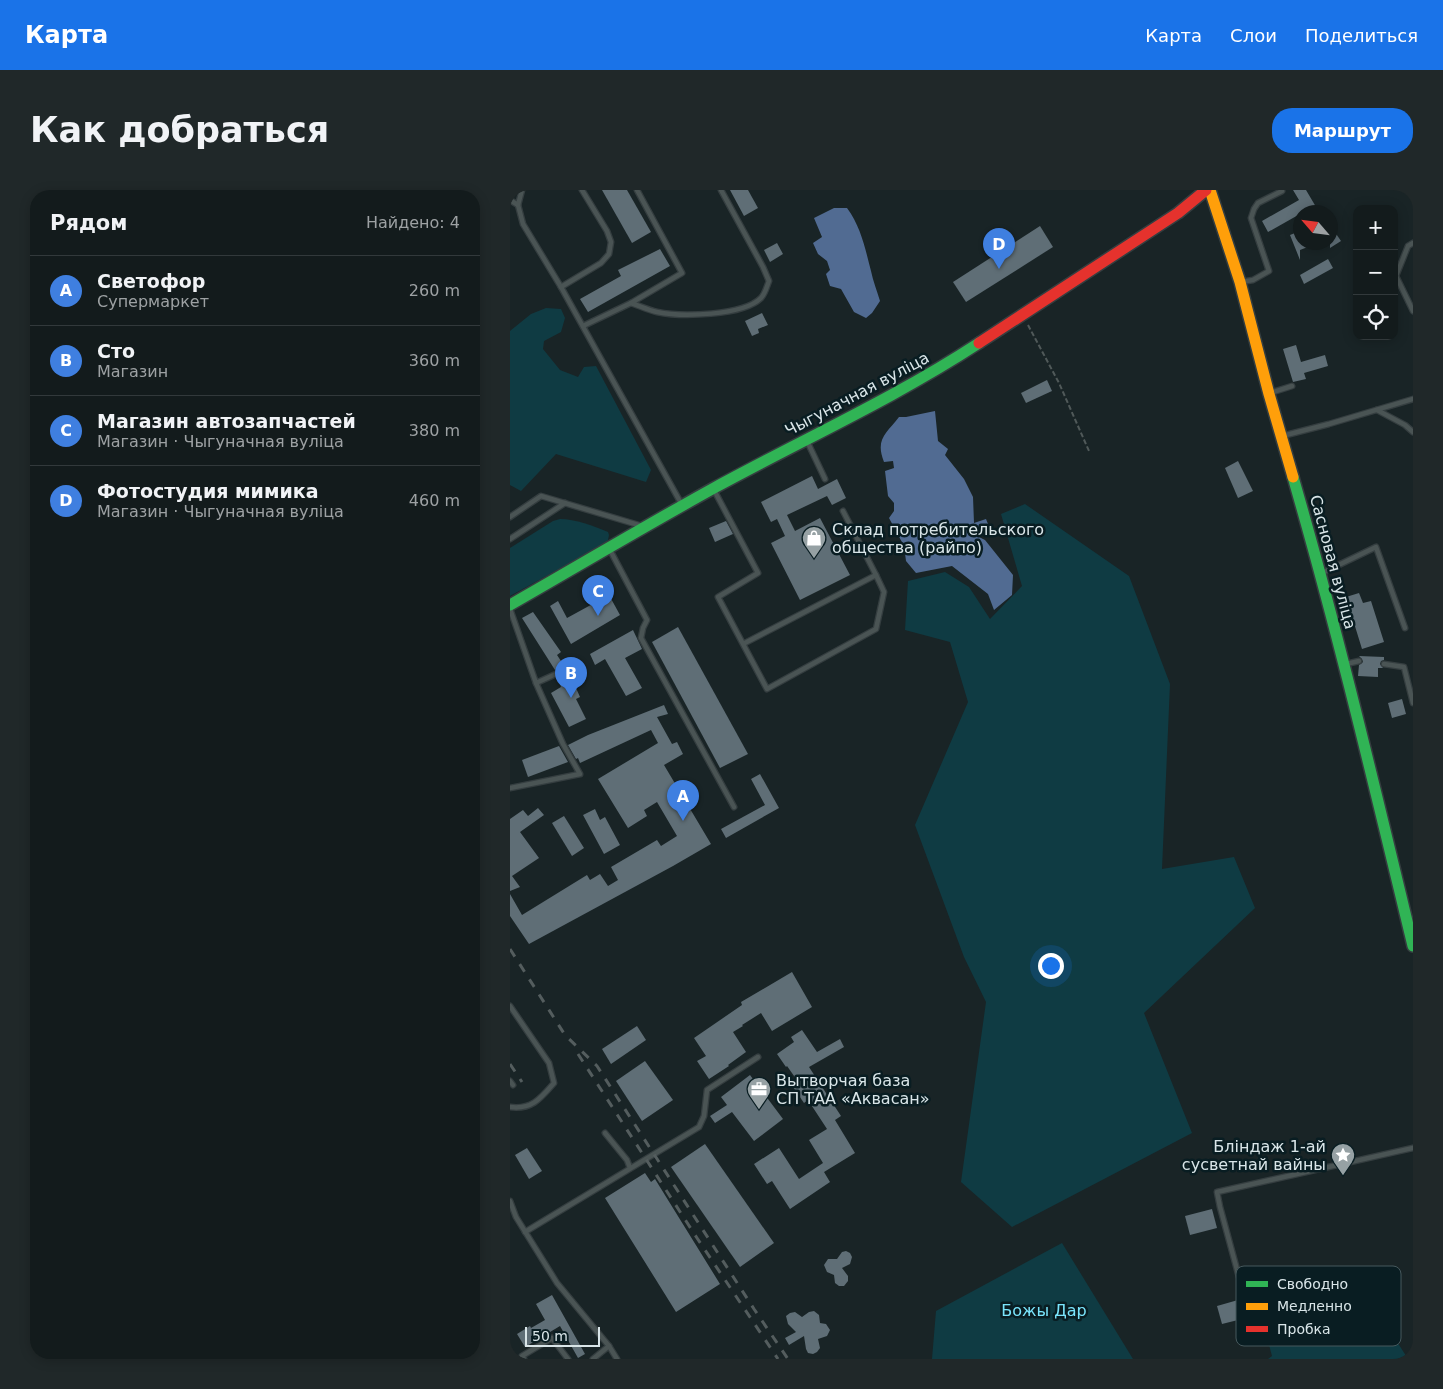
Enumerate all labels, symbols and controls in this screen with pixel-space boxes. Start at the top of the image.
text: Карта [25,21,108,49]
text: Карта [1145,25,1202,46]
text: Слои [1230,25,1277,46]
text: Поделиться [1305,25,1418,46]
button: Маршрут [1272,108,1413,153]
text: Как добраться [30,110,329,150]
north arrow [1293,205,1338,250]
map controls [1353,205,1398,340]
button: + [1353,205,1398,250]
text: Рядом [50,211,127,235]
text: Найдено: 4 [366,213,460,232]
pin: D [983,228,1015,269]
button: − [1353,250,1398,295]
text: Светофор [97,270,205,292]
text: A [60,281,72,300]
text: 260 m [409,281,460,300]
text: Супермаркет [97,292,209,311]
button: locate [1353,295,1398,340]
text: Сто [97,340,135,362]
street label: Чыгуначная вуліца [782,348,932,440]
text: B [60,351,72,370]
text: 360 m [409,351,460,370]
text: Магазин [97,362,168,381]
text: Магазин автозапчастей [97,410,356,432]
text: C [60,421,72,440]
text: 380 m [409,421,460,440]
text: Магазин · Чыгуначная вуліца [97,432,344,451]
text: Фотостудия мимика [97,480,319,502]
text: D [59,491,73,510]
text: 460 m [409,491,460,510]
street label: Сасновая вуліца [1306,493,1360,631]
text: Магазин · Чыгуначная вуліца [97,502,344,521]
place label: Склад потребительского общества (райпо) [832,520,1044,557]
shop icon: Склад потребительского общества (райпо) [801,525,827,559]
pin: C [582,575,614,616]
pin: B [555,657,587,698]
pin: A [667,780,699,821]
your location [1038,953,1064,979]
place label: Вытворчая база СП ТАА «Аквасан» [776,1071,930,1108]
office icon: Вытворчая база СП ТАА «Аквасан» [746,1076,772,1110]
place label: Бліндаж 1-ай сусветнай вайны [1182,1137,1326,1174]
place icon: Бліндаж 1-ай сусветнай вайны [1330,1142,1356,1176]
legend [1236,1266,1401,1346]
text: Свободно [1277,1276,1348,1292]
text: Медленно [1277,1298,1352,1314]
park label: Божы Дар [1001,1301,1087,1320]
text: Пробка [1277,1321,1331,1337]
scale bar [525,1324,600,1347]
text: 50 m [532,1328,568,1344]

